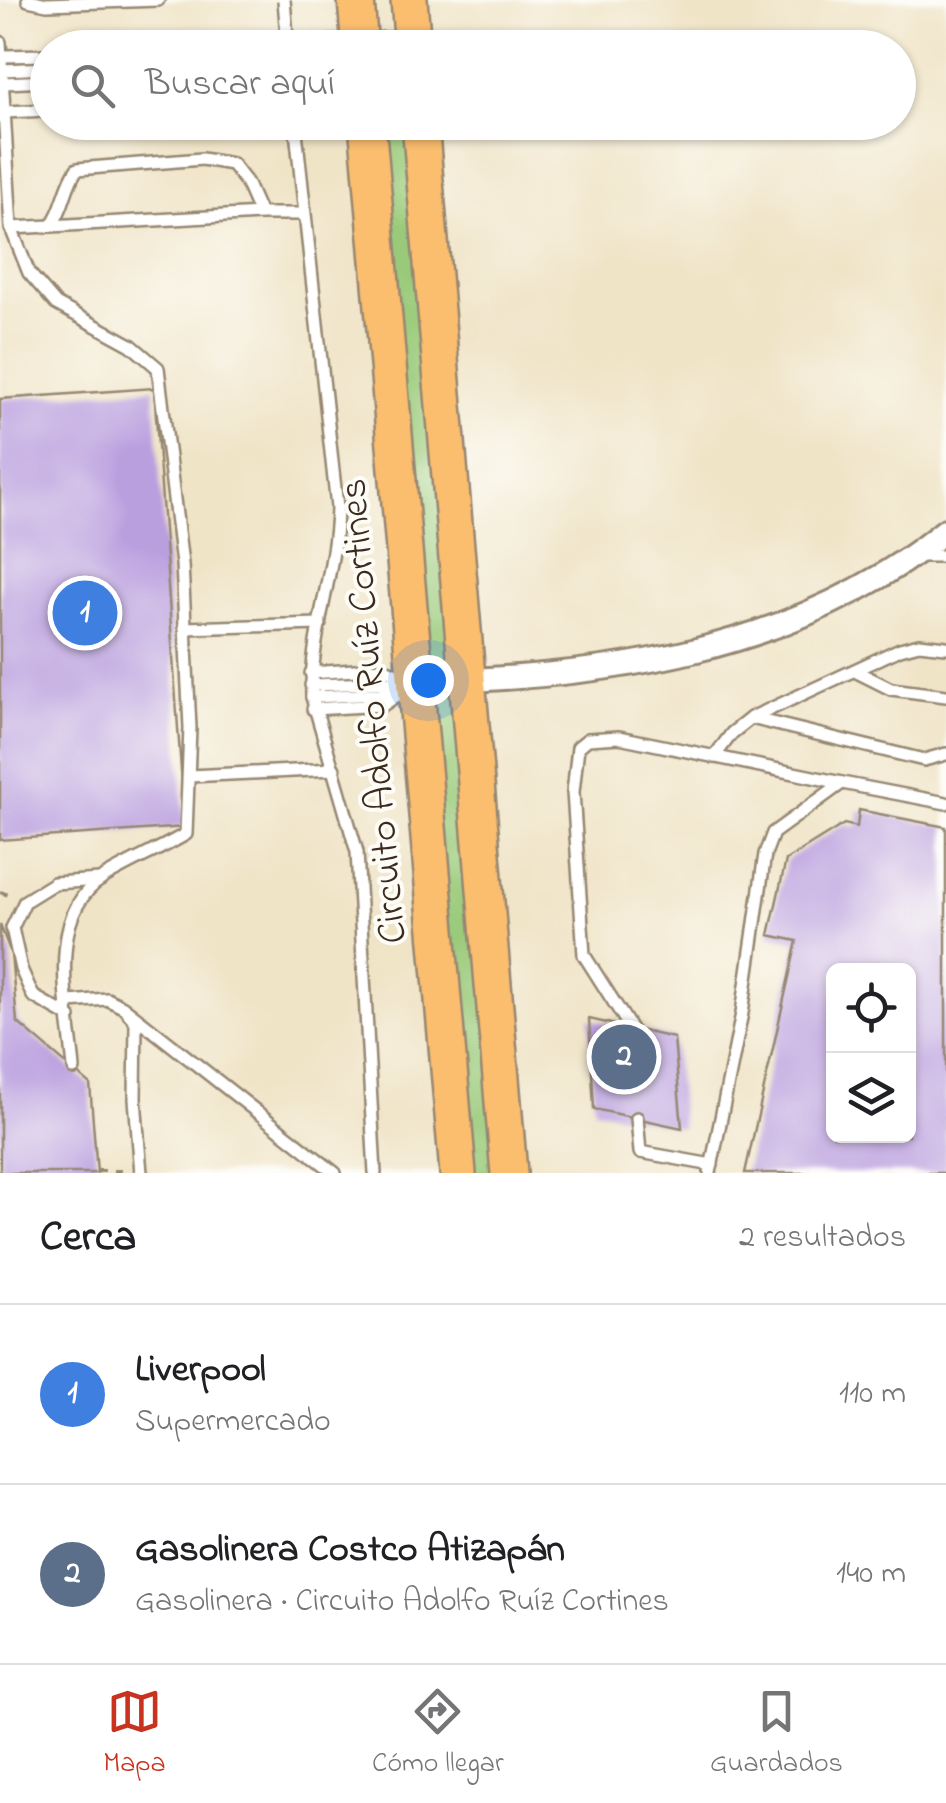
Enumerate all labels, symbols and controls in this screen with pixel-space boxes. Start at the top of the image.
search box [30,30,916,140]
text: Buscar aquí [145,57,335,113]
icon: search [65,58,120,113]
street label: Circuito Adolfo Ruíz Cortines [325,476,425,946]
pin: 1 [52,576,118,650]
your location [403,655,454,706]
map controls [826,963,916,1143]
button: locate [826,963,916,1053]
pin: 2 [592,1020,656,1094]
button: layers [826,1053,916,1143]
text: Cerca [40,1208,136,1269]
text: 2 resultados [739,1215,906,1262]
text: Liverpool [135,1343,266,1399]
text: 1 [67,1371,78,1418]
text: 110 m [839,1371,906,1418]
text: Supermercado [135,1399,331,1446]
text: Gasolinera Costco Atizapán [135,1523,565,1579]
text: 2 [65,1551,80,1598]
text: 140 m [836,1551,906,1598]
text: Gasolinera · Circuito Adolfo Ruíz Cortines [135,1579,669,1626]
tab: Mapa [103,1684,166,1785]
tab: Cómo llegar [372,1684,504,1785]
tab: Guardados [710,1684,843,1785]

